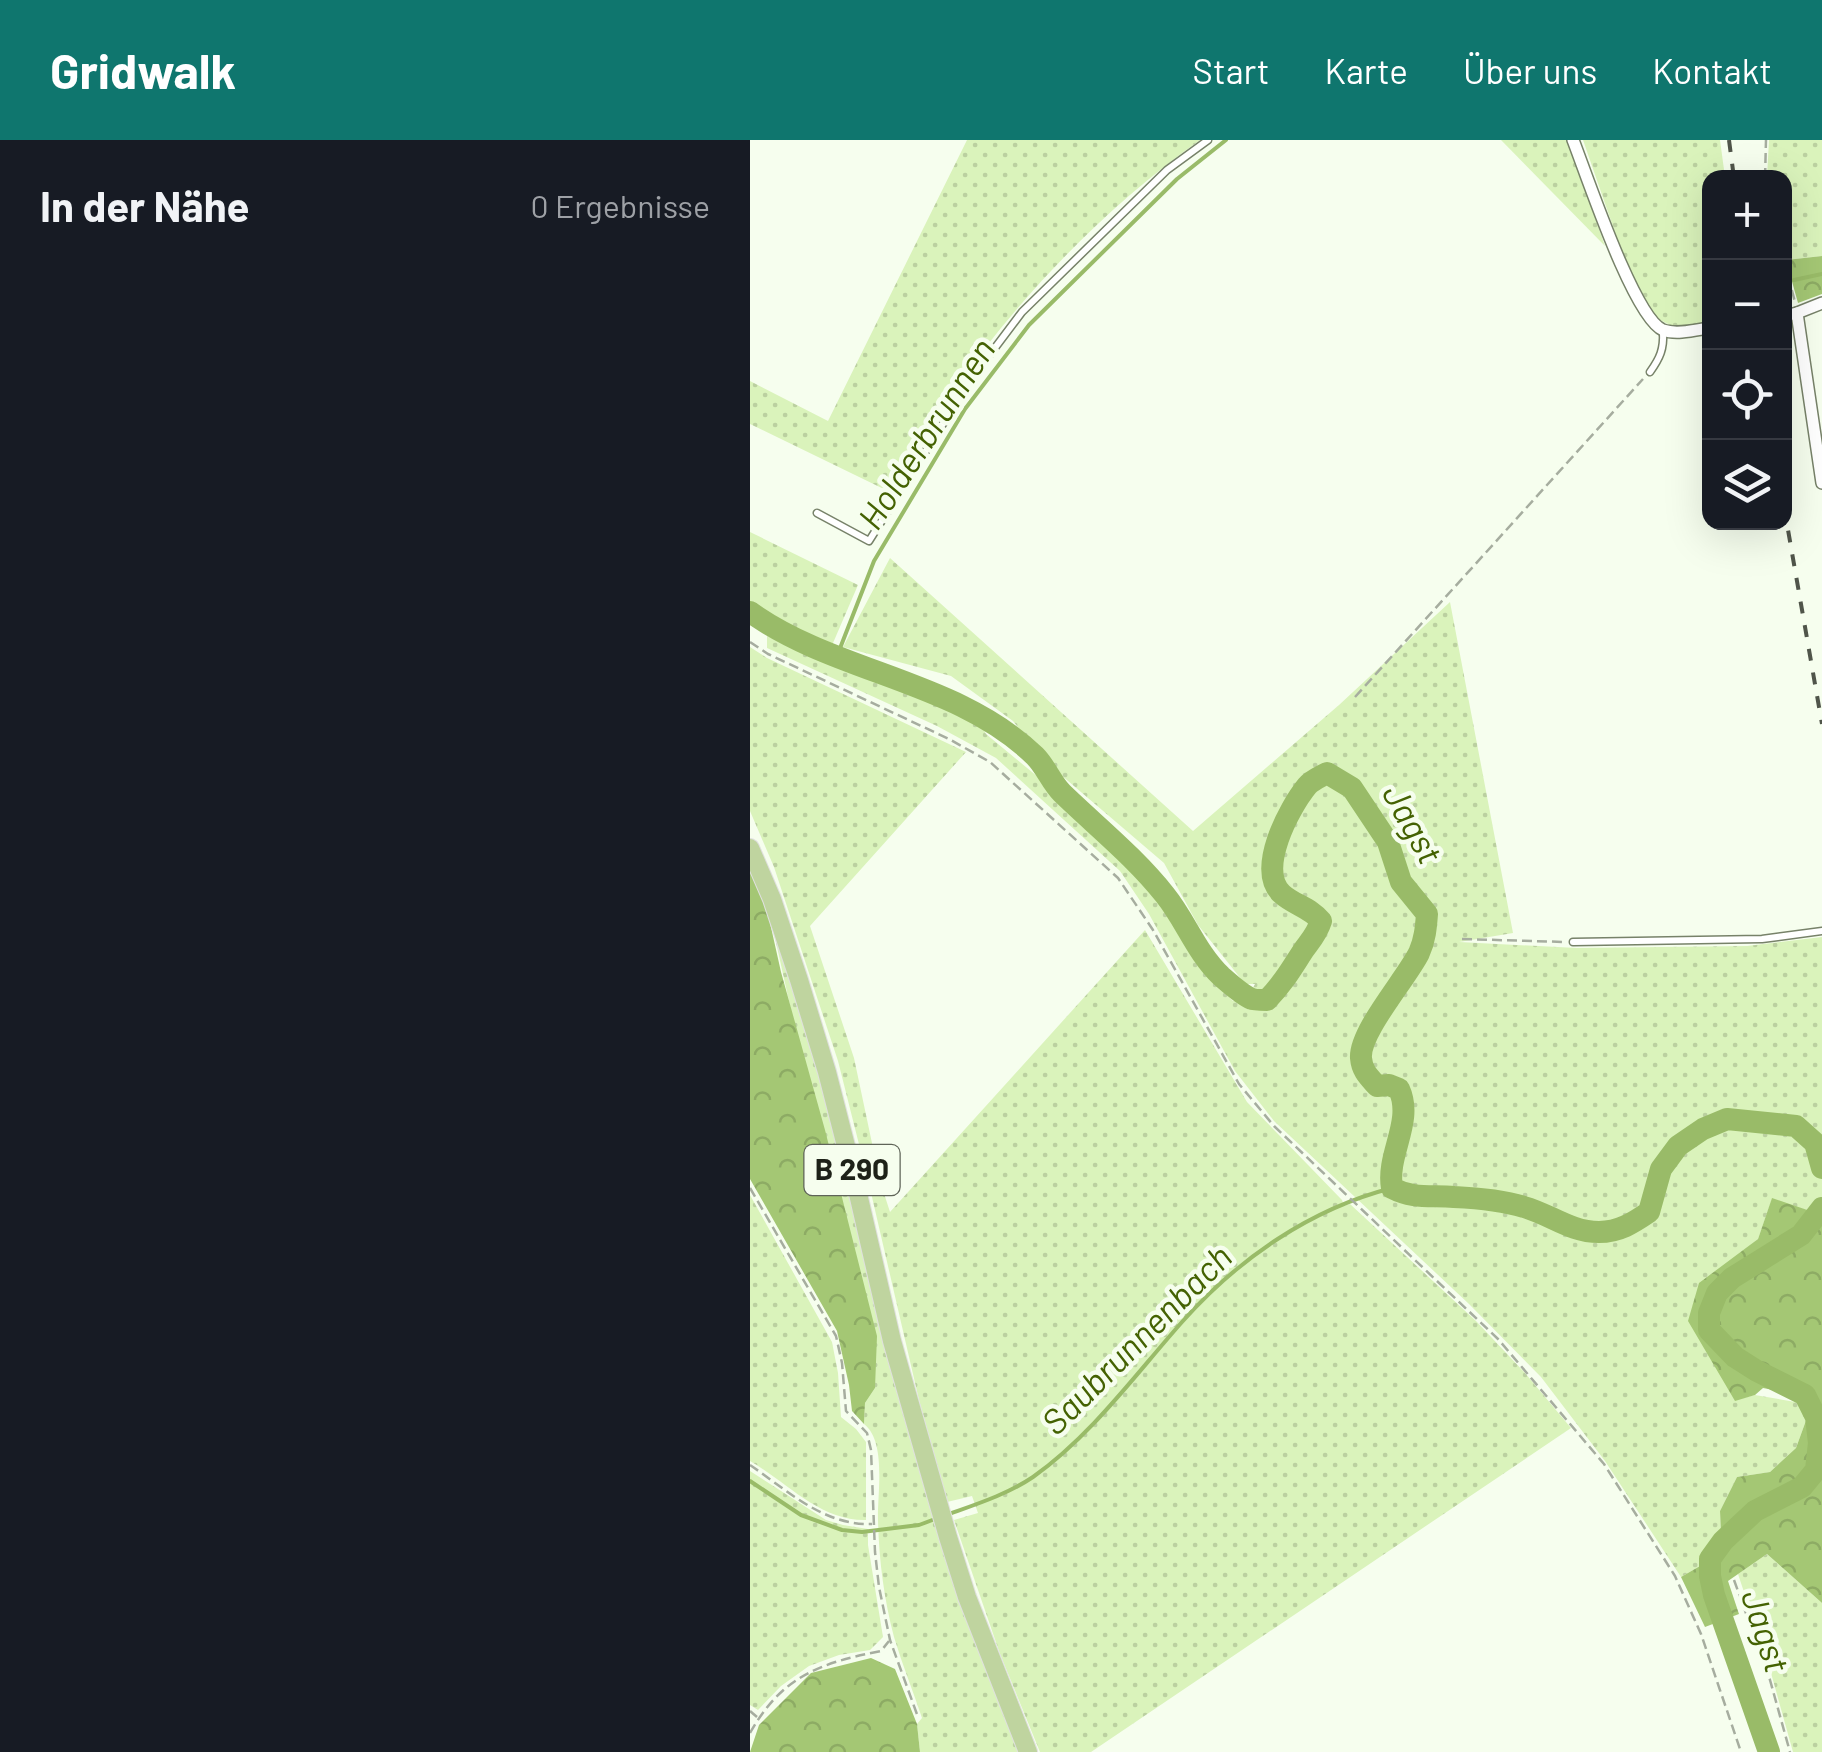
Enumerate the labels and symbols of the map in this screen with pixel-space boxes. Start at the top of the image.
water label: Holderbrunnen [848,330,1003,536]
water label: Jagst [1375,776,1453,870]
road number: B 290 [804,1145,900,1195]
water label: Saubrunnenbach [1032,1235,1239,1442]
water label: Jagst [1734,1584,1800,1677]

